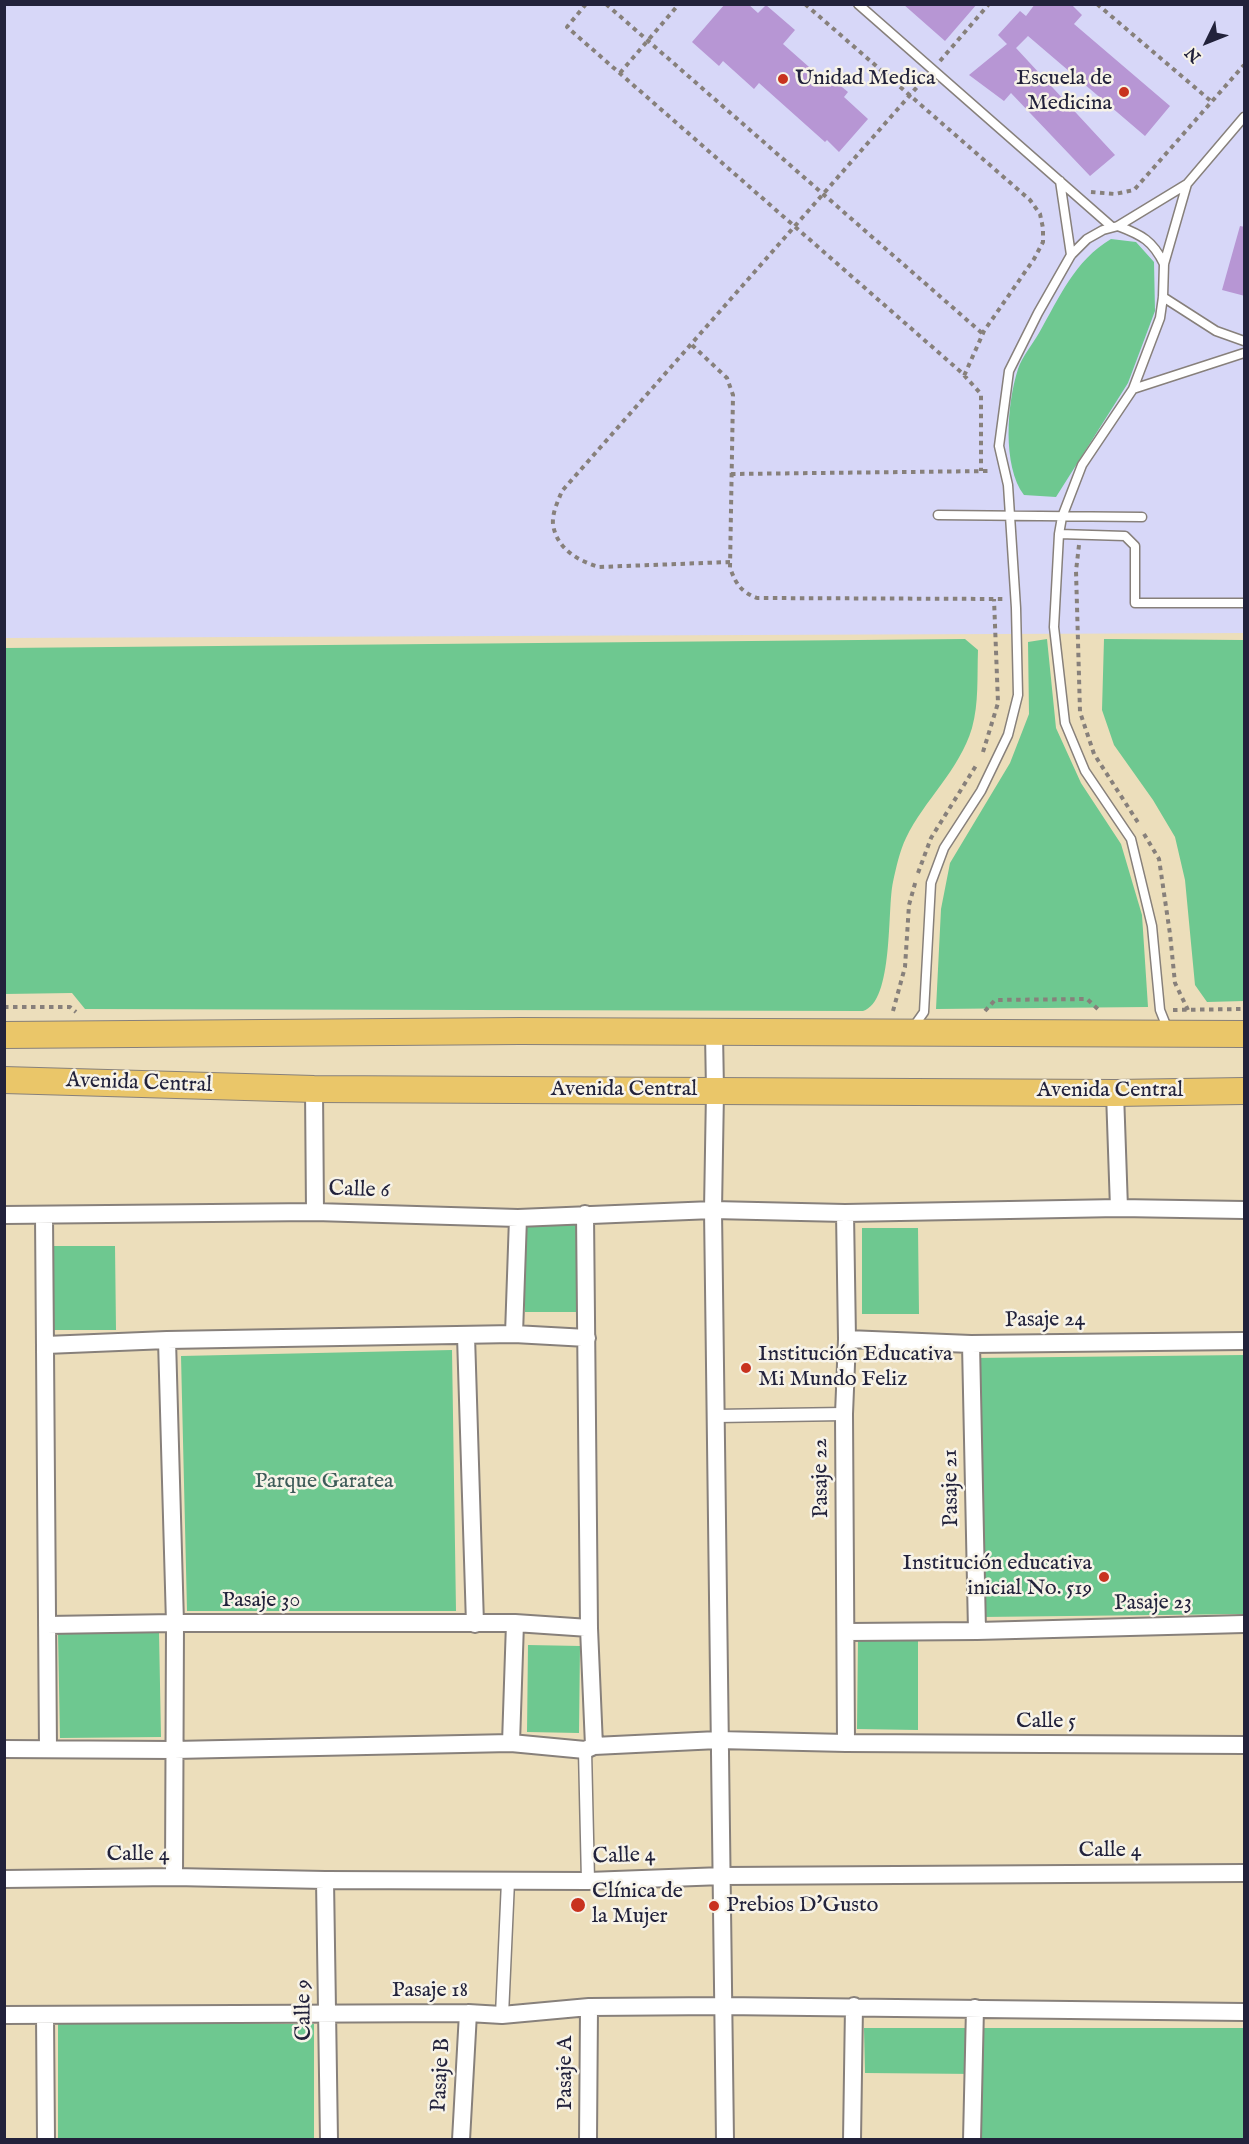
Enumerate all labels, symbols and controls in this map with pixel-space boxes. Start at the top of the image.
north arrow [1177,12,1237,72]
text: N [1182,42,1206,66]
place label: Unidad Medica [795,66,935,92]
place label: Escuela de Medicina [1016,66,1112,118]
marker: Unidad Medica [776,72,790,86]
marker: Escuela de Medicina [1117,85,1131,99]
street label: Avenida Central [65,1068,213,1100]
street label: Avenida Central [551,1077,697,1103]
street label: Avenida Central [1037,1078,1183,1104]
street label: Calle 6 [328,1177,390,1205]
street label: Pasaje 24 [1004,1307,1086,1335]
place label: Institución Educativa Mi Mundo Feliz [758,1342,953,1394]
marker: Institución Educativa Mi Mundo Feliz [739,1361,753,1375]
street label: Pasaje 22 [808,1438,836,1518]
street label: Pasaje 21 [938,1449,966,1527]
park label: Parque Garatea [254,1469,394,1495]
place label: Institución educativa inicial No. 519 [903,1551,1092,1603]
marker: Institución educativa inicial No. 519 [1097,1570,1111,1584]
street label: Pasaje 30 [222,1588,300,1614]
street label: Pasaje 23 [1114,1590,1192,1618]
street label: Calle 5 [1016,1709,1076,1735]
street label: Calle 4 [1079,1838,1141,1864]
street label: Calle 4 [107,1842,169,1868]
street label: Calle 4 [592,1843,656,1871]
place label: Clínica de la Mujer [592,1879,683,1930]
place label: Prebios D'Gusto [726,1893,878,1919]
marker: Clínica de la Mujer [569,1896,587,1914]
marker: Prebios D'Gusto [707,1899,721,1913]
street label: Pasaje 18 [392,1978,468,2004]
street label: Calle 9 [291,1979,319,2041]
street label: Pasaje A [553,2036,579,2110]
street label: Pasaje B [427,2037,457,2113]

